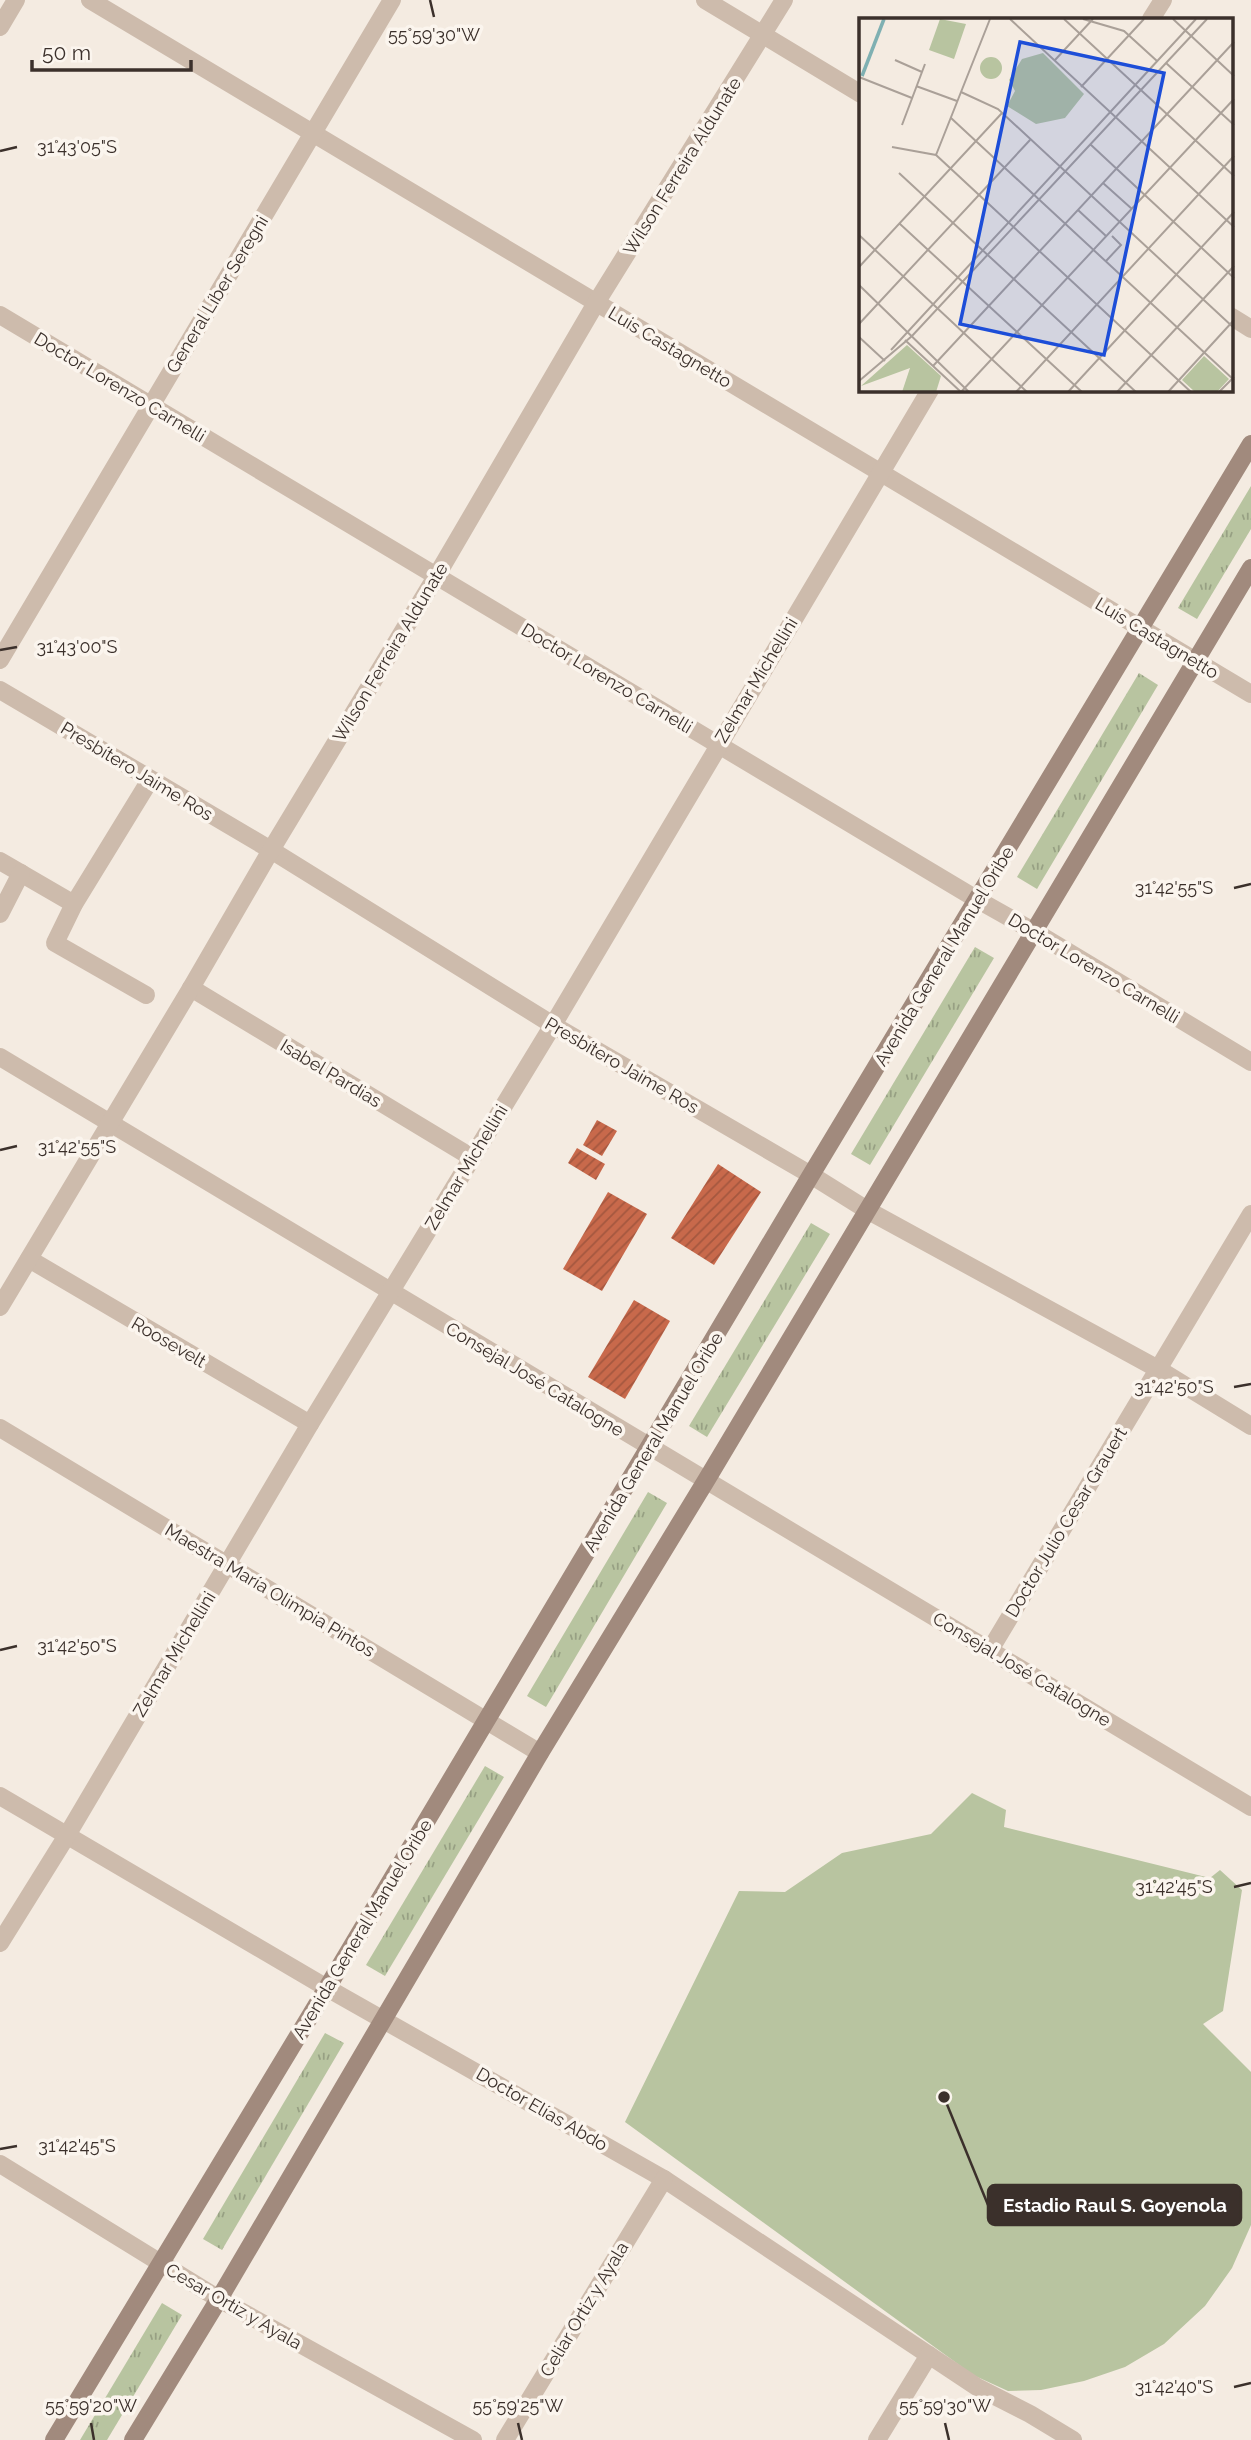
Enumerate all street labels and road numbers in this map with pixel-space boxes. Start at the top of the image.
street label: Wilson Ferreira Aldunate [619,73,746,259]
street label: General Líber Seregni [162,212,272,376]
street label: Luis Castagnetto [605,302,736,392]
street label: Doctor Lorenzo Carnelli [31,328,209,446]
street label: Wilson Ferreira Aldunate [328,558,452,745]
street label: Luis Castagnetto [1092,593,1223,683]
street label: Zelmar Michellini [710,614,802,746]
street label: Doctor Lorenzo Carnelli [518,619,696,737]
street label: Presbítero Jaime Ros [57,717,217,825]
street label: Avenida General Manuel Oribe [870,842,1018,1070]
street label: Doctor Lorenzo Carnelli [1005,909,1183,1027]
street label: Presbítero Jaime Ros [542,1013,703,1118]
street label: Isabel Pardias [277,1035,386,1112]
street label: Zelmar Michellini [420,1101,512,1233]
street label: Roosevelt [128,1312,210,1372]
street label: Consejal José Catalogne [442,1317,628,1441]
street label: Avenida General Manuel Oribe [579,1328,727,1556]
street label: Doctor Julio Cesar Grauert [1001,1423,1131,1621]
street label: Maestra María Olimpia Pintos [161,1519,379,1661]
street label: Zelmar Michellini [128,1588,220,1720]
street label: Consejal José Catalogne [929,1607,1115,1731]
street label: Avenida General Manuel Oribe [288,1815,436,2043]
street label: Doctor Elías Abdo [473,2063,612,2155]
street label: Celiar Ortiz y Ayala [535,2238,633,2380]
street label: Cesar Ortiz y Ayala [162,2259,306,2353]

